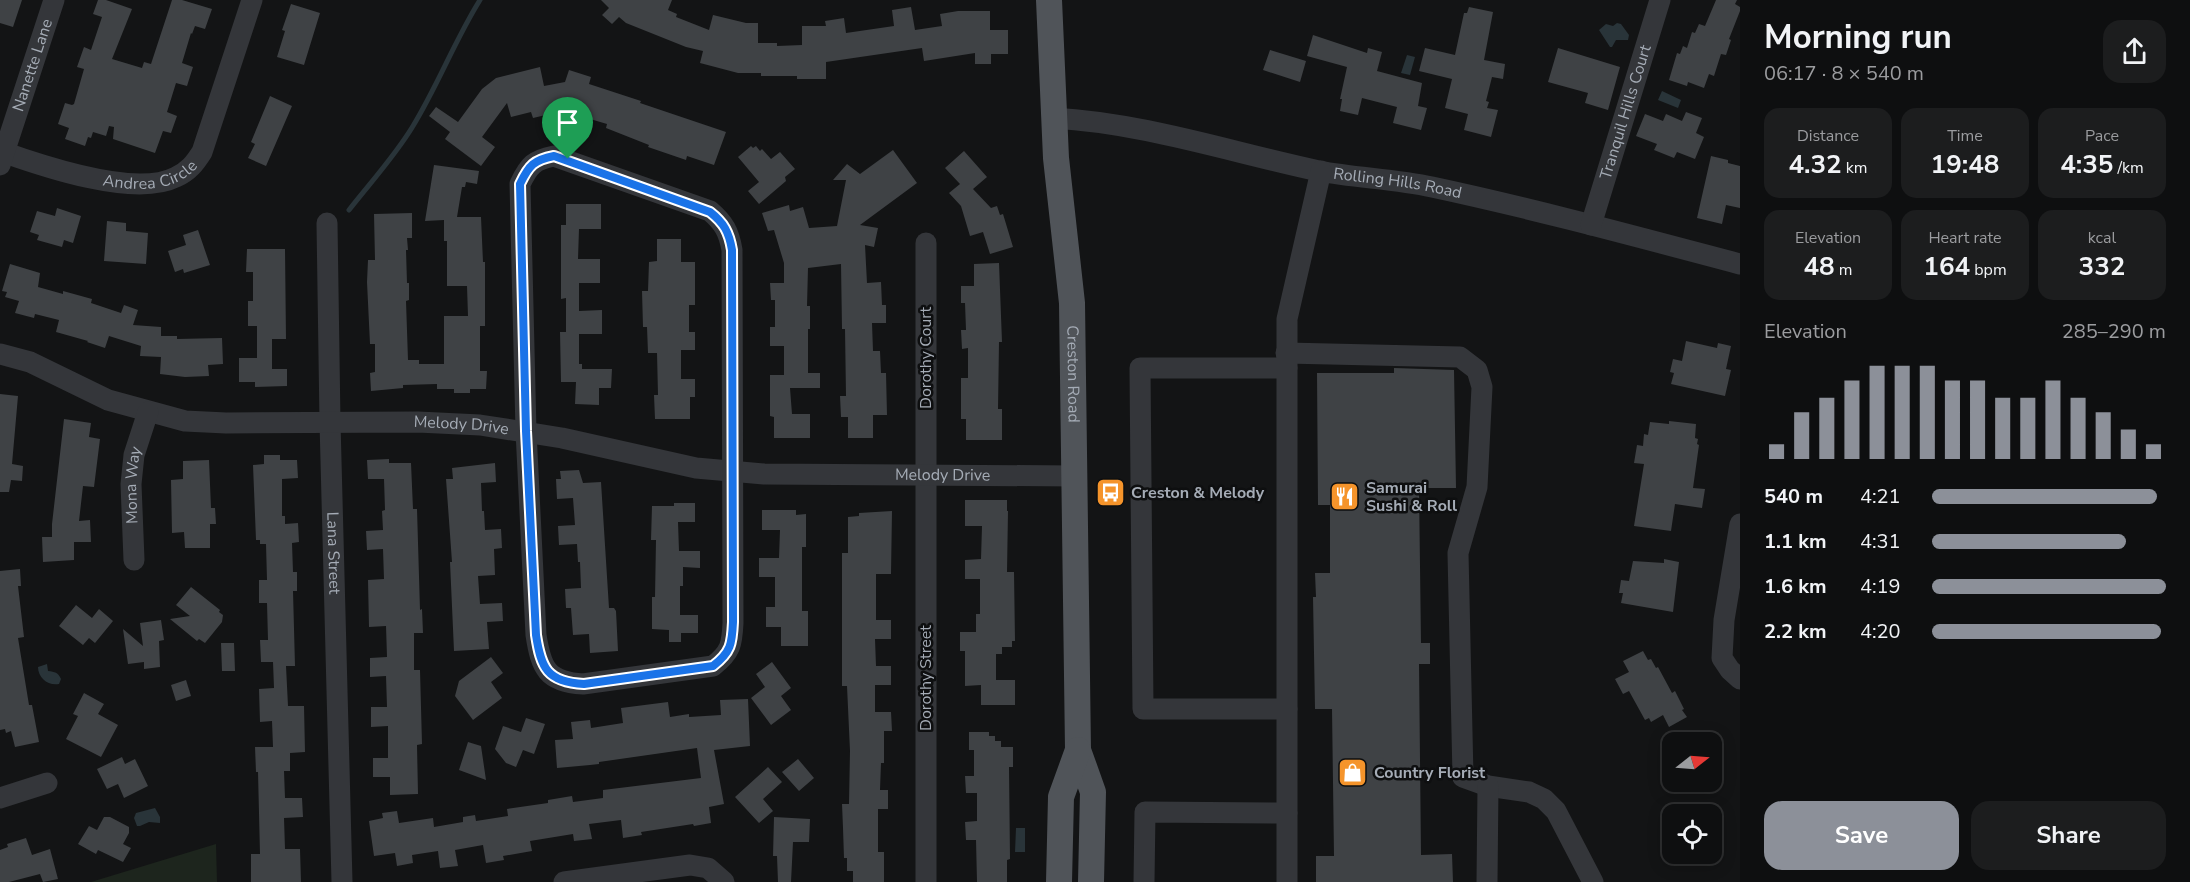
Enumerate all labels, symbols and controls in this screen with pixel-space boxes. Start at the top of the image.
text: Morning run [1764,15,1952,60]
street label: Nanette Lane [7,16,58,114]
button: share [2103,20,2166,83]
street label: Tranquil Hills Court [1595,42,1657,182]
text: 06:17 · 8 × 540 m [1764,60,1924,87]
pin [542,97,593,159]
icon: arrive [551,106,584,139]
text: Distance [1797,125,1859,147]
text: Time [1947,125,1983,147]
text: Pace [2085,125,2119,147]
text: 4.32 [1788,147,1842,182]
text: 19:48 [1931,147,1999,182]
text: 4:35 [2060,147,2113,182]
street label: Andrea Circle [101,155,202,195]
text: km [1842,157,1868,179]
text: /km [2113,157,2144,179]
street label: Rolling Hills Road [1332,163,1464,204]
text: Elevation [1795,227,1861,249]
text: Heart rate [1928,227,2002,249]
text: kcal [2088,227,2116,249]
text: 48 [1803,249,1835,284]
text: 164 [1923,249,1970,284]
text: 332 [2079,249,2125,284]
text: m [1835,259,1853,281]
text: bpm [1970,259,2007,281]
street label: Dorothy Court [915,307,937,409]
text: Elevation [1764,318,1847,345]
text: 285–290 m [2062,318,2166,345]
street label: Creston Road [1061,325,1085,423]
street label: Melody Drive [413,411,510,440]
street label: Mona Way [120,443,147,524]
street label: Melody Drive [895,464,990,486]
bus stop icon: Creston & Melody [1094,477,1126,509]
place label: Samurai Sushi & Roll [1366,477,1457,517]
restaurant icon: Samurai Sushi & Roll [1329,481,1361,513]
place label: Creston & Melody [1131,482,1265,504]
text: 540 m [1764,483,1823,510]
text: 4:21 [1860,483,1901,510]
street label: Lana Street [321,511,345,595]
text: 1.1 km [1764,528,1827,555]
text: 4:31 [1860,528,1901,555]
text: 1.6 km [1764,573,1827,600]
text: 4:19 [1860,573,1901,600]
text: 2.2 km [1764,618,1827,645]
text: 4:20 [1860,618,1901,645]
street label: Dorothy Street [915,625,937,731]
north arrow [1662,732,1722,792]
map controls [1662,732,1722,864]
shop icon: Country Florist [1337,757,1369,789]
place label: Country Florist [1374,762,1486,784]
button: Save [1764,801,1959,870]
button: Share [1971,801,2166,870]
button: locate [1662,804,1722,864]

